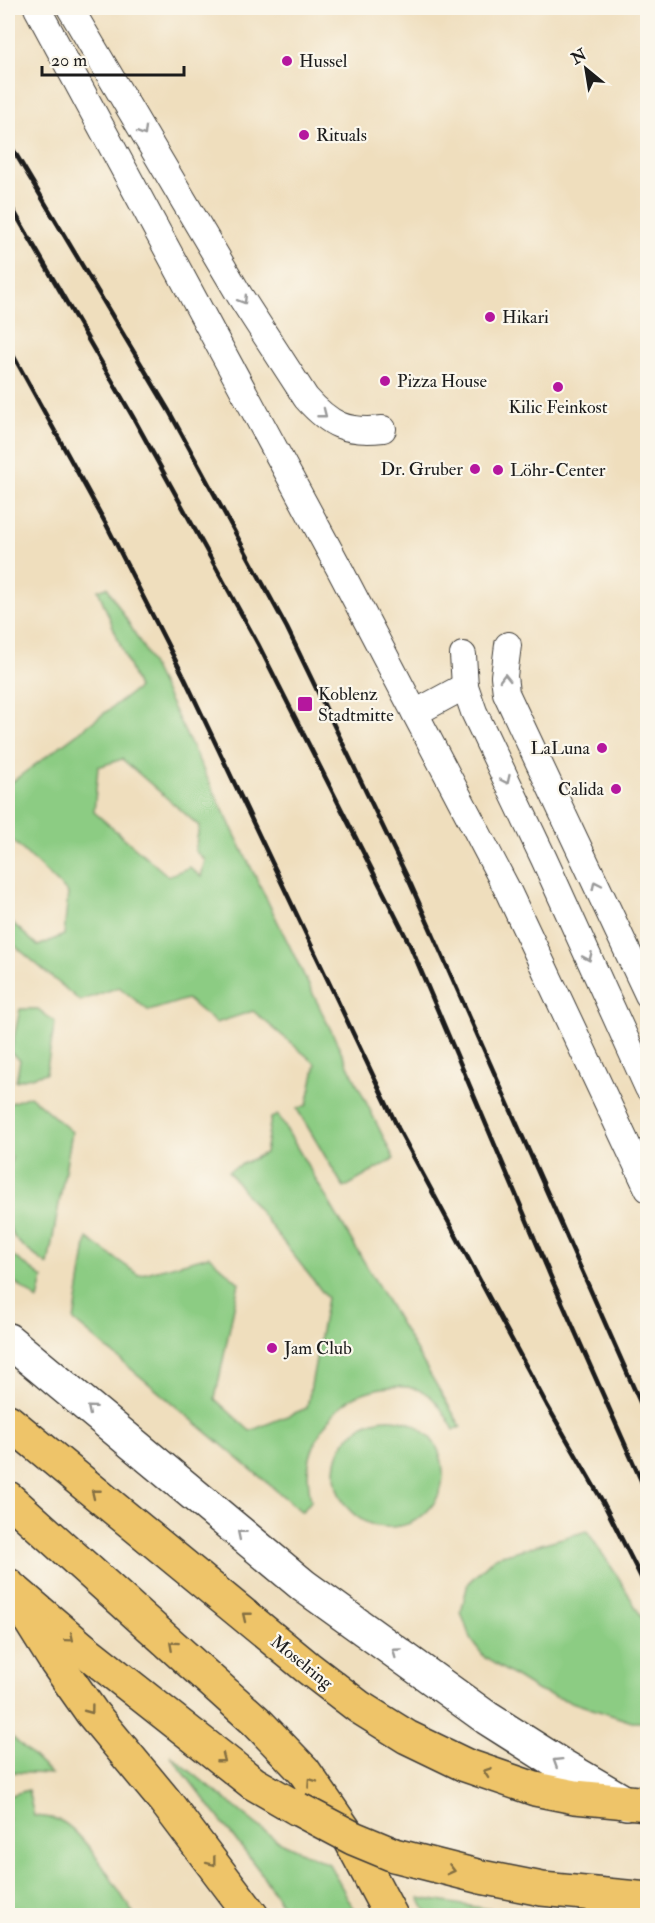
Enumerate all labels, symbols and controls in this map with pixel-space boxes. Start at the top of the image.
scale bar [42,39,184,77]
north arrow [556,39,616,99]
text: N [567,44,591,70]
text: 20 m [51,49,87,72]
place label: Hussel [299,50,348,73]
marker: Hussel [280,54,294,68]
place label: Rituals [316,124,367,147]
one-way arrow [136,126,147,136]
marker: Rituals [297,128,311,142]
one-way arrow [235,294,247,304]
place label: Hikari [502,306,549,329]
marker: Hikari [483,310,497,324]
place label: Pizza House [397,370,488,393]
marker: Pizza House [378,374,392,388]
marker: Kilic Feinkost [551,380,565,394]
place label: Kilic Feinkost [508,396,608,419]
one-way arrow [316,407,327,418]
place label: Dr. Gruber [380,458,463,481]
place label: Löhr-Center [510,459,606,482]
marker: Dr. Gruber [468,462,482,476]
marker: Löhr-Center [491,463,505,477]
one-way arrow [499,674,511,683]
place label: Koblenz Stadtmitte [318,683,394,727]
marker: Koblenz Stadtmitte [296,695,314,713]
place label: LaLuna [531,737,591,760]
marker: LaLuna [595,741,609,755]
one-way arrow [499,774,511,785]
place label: Calida [558,778,605,801]
marker: Calida [609,782,623,796]
one-way arrow [591,881,603,892]
one-way arrow [581,951,593,962]
place label: Jam Club [283,1337,352,1360]
marker: Jam Club [265,1341,279,1355]
one-way arrow [87,1406,98,1417]
one-way arrow [91,1489,102,1500]
one-way arrow [237,1530,248,1541]
one-way arrow [241,1613,252,1624]
one-way arrow [63,1630,74,1641]
street label: Moselring [266,1630,338,1695]
one-way arrow [169,1641,179,1652]
one-way arrow [392,1648,403,1659]
one-way arrow [83,1703,94,1714]
one-way arrow [215,1752,226,1763]
one-way arrow [553,1758,563,1770]
one-way arrow [482,1767,493,1780]
one-way arrow [307,1777,318,1788]
one-way arrow [204,1855,215,1866]
one-way arrow [446,1862,456,1875]

